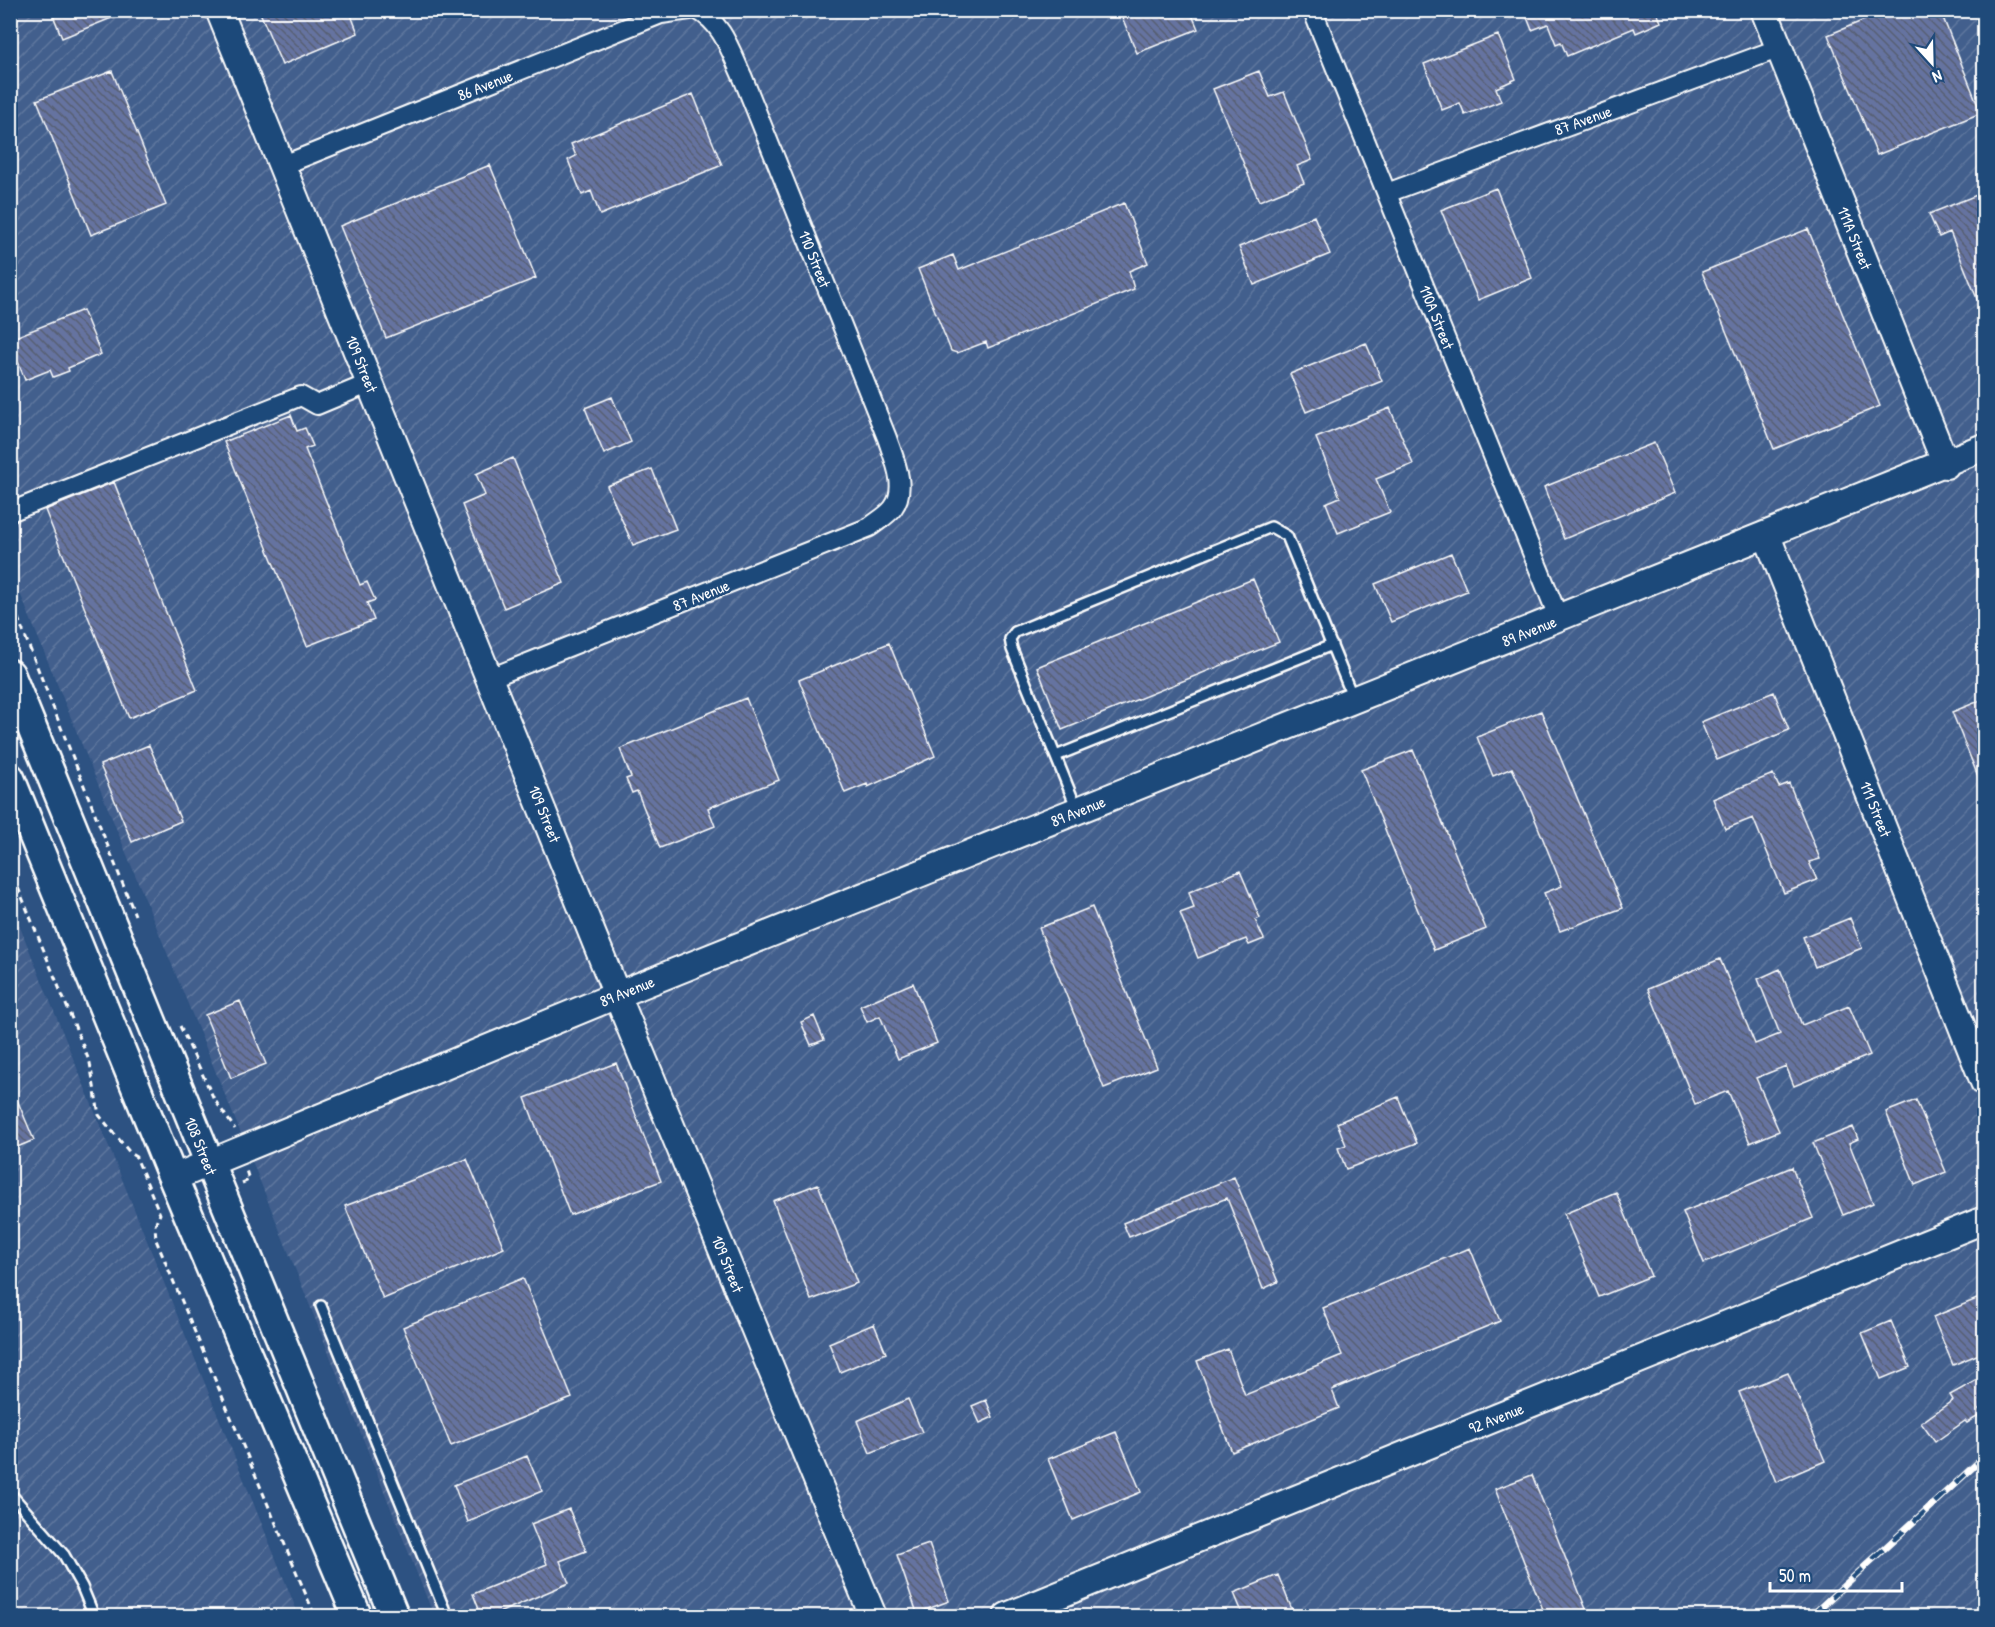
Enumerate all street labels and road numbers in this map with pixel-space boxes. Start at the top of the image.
street label: 86 Avenue [454,64,516,106]
street label: 87 Avenue [1551,99,1615,140]
street label: 111A Street [1832,203,1878,273]
street label: 110 Street [794,227,837,291]
street label: 110A Street [1414,282,1460,353]
street label: 109 Street [341,332,384,396]
street label: 87 Avenue [669,573,733,616]
street label: 89 Avenue [1498,610,1560,652]
street label: 111 Street [1855,778,1897,841]
street label: 109 Street [524,782,567,846]
street label: 89 Avenue [1047,790,1109,832]
street label: 89 Avenue [596,970,658,1012]
street label: 108 Street [179,1114,223,1179]
street label: 109 Street [707,1232,750,1296]
street label: 92 Avenue [1465,1397,1527,1439]

